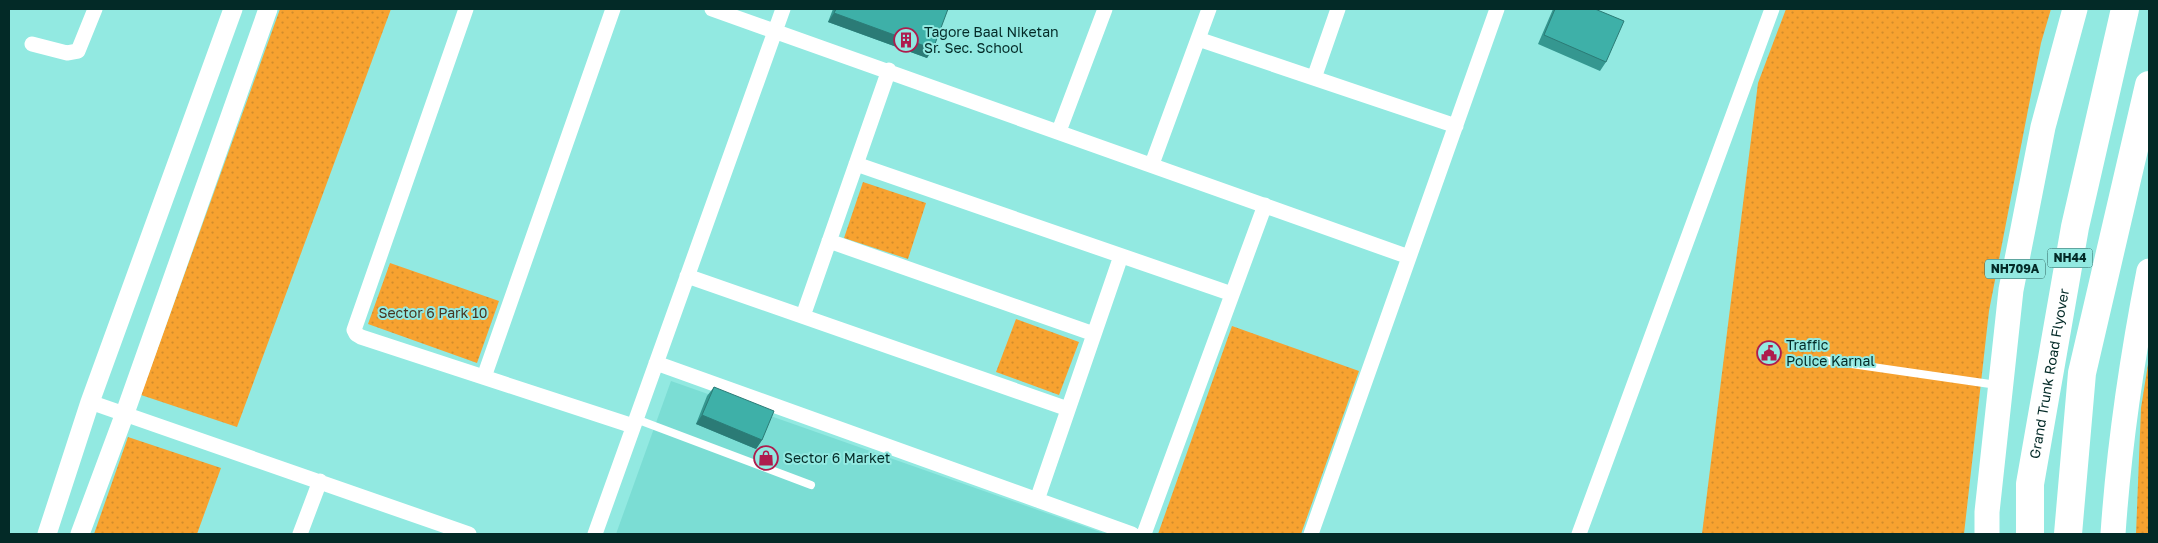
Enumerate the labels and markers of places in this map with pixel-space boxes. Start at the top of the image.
place label: Tagore Baal Niketan Sr. Sec. School [924,23,1059,56]
building icon: Tagore Baal Niketan Sr. Sec. School [893,27,919,53]
place label: Traffic Police Karnal [1786,336,1875,369]
public building icon: Traffic Police Karnal [1756,340,1782,366]
shop icon: Sector 6 Market [753,445,779,471]
place label: Sector 6 Market [784,449,890,466]

